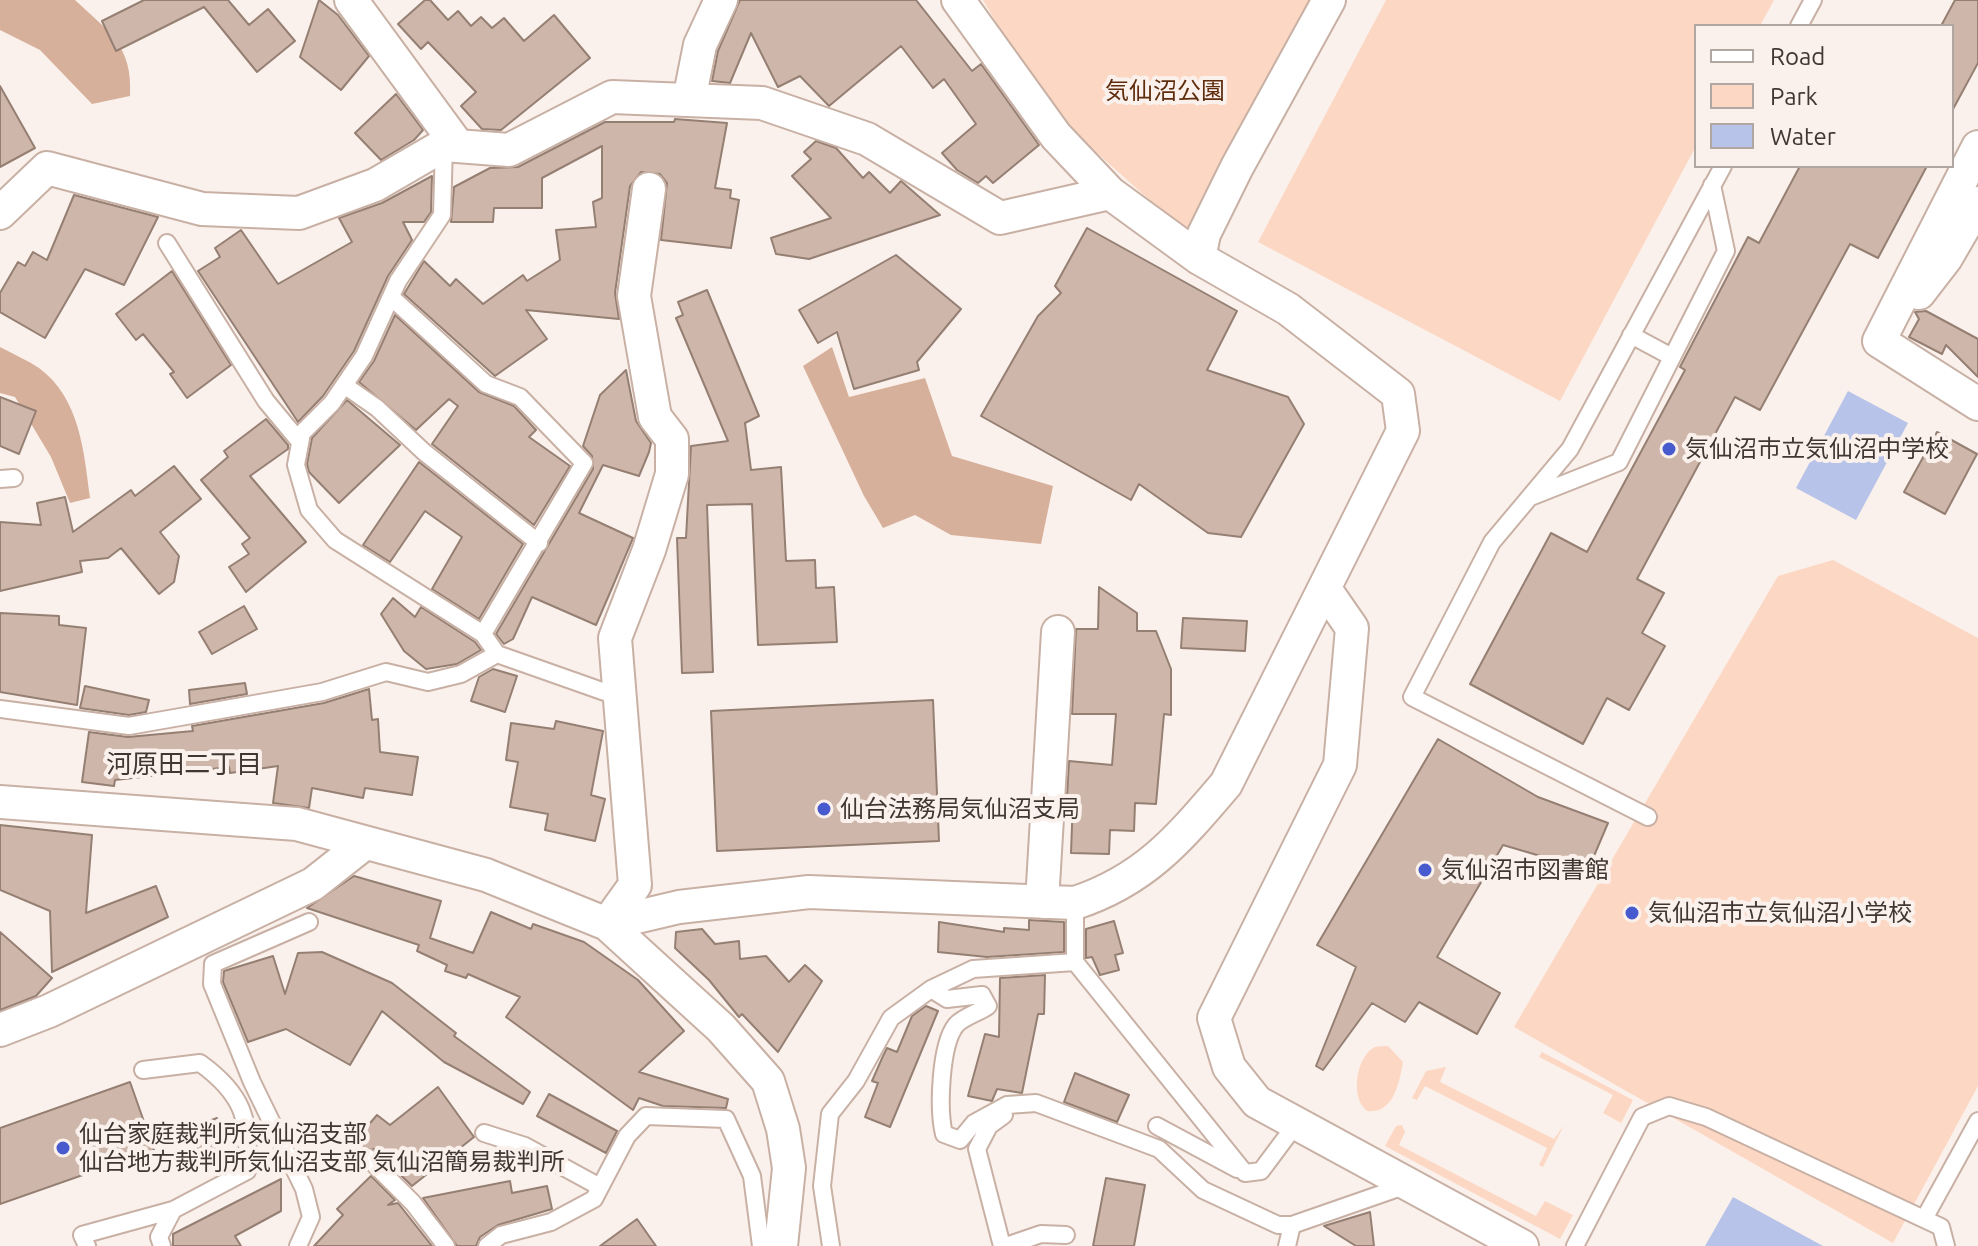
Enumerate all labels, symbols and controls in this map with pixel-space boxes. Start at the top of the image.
legend [1694,24,1954,168]
text: Road [1770,43,1825,70]
park label: 気仙沼公園 [1105,77,1225,105]
text: Park [1770,83,1818,110]
text: Water [1770,123,1836,150]
place label: 気仙沼市立気仙沼中学校 [1685,435,1949,463]
marker: 気仙沼市立気仙沼中学校 [1660,440,1678,458]
district label: 河原田二丁目 [106,748,262,780]
place label: 仙台法務局気仙沼支局 [840,795,1080,823]
marker: 仙台法務局気仙沼支局 [815,800,833,818]
place label: 気仙沼市図書館 [1441,856,1609,884]
marker: 気仙沼市図書館 [1416,861,1434,879]
place label: 気仙沼市立気仙沼小学校 [1648,899,1912,927]
marker: 気仙沼市立気仙沼小学校 [1623,904,1641,922]
place label: 仙台家庭裁判所気仙沼支部 仙台地方裁判所気仙沼支部 気仙沼簡易裁判所 [79,1120,564,1176]
marker: 仙台家庭裁判所気仙沼支部 仙台地方裁判所気仙沼支部 気仙沼簡易裁判所 [54,1139,72,1157]

